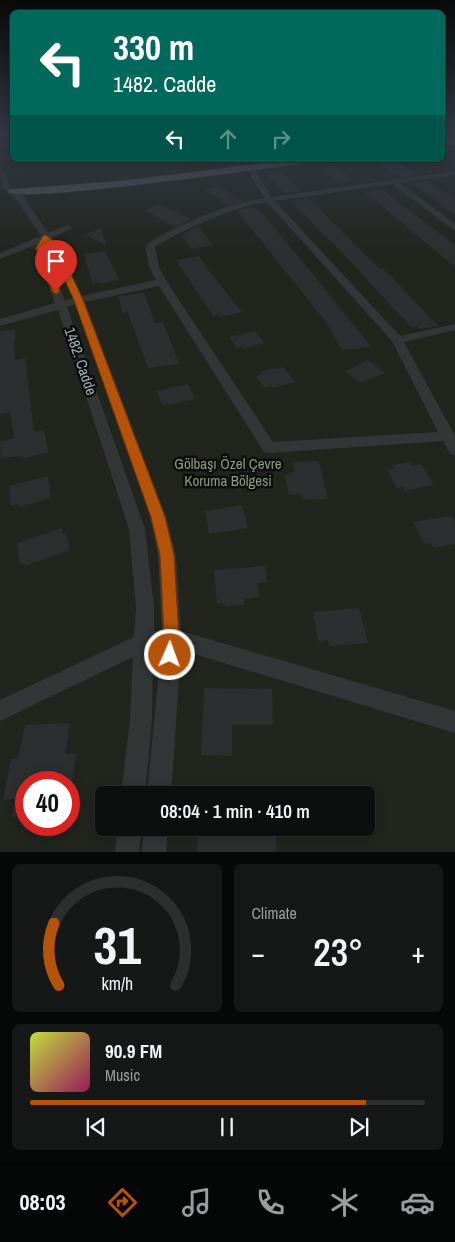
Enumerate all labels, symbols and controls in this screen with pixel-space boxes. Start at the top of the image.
text: 330 m [113,24,194,71]
icon: left [30,30,95,95]
text: 1482. Cadde [113,69,216,99]
icon: left [161,125,189,153]
icon: ahead [214,125,242,153]
icon: right [267,125,295,153]
pin [35,240,77,291]
icon: arrive [42,247,70,275]
street label: 1482. Cadde [60,324,102,398]
park label: Gölbaşı Özel Çevre Koruma Bölgesi [174,453,282,491]
position arrow [143,628,195,680]
speed limit sign: 40 [15,771,80,836]
text: 08:04 · 1 min · 410 m [160,798,310,824]
text: Climate [252,902,297,924]
text: 31 [93,910,141,980]
text: 23° [313,927,363,978]
text: − [252,934,265,972]
text: + [412,934,425,972]
text: km/h [101,972,133,996]
text: 90.9 FM [105,1038,162,1064]
text: Music [105,1064,140,1086]
icon: previous [82,1113,110,1141]
icon: pause [213,1113,241,1141]
icon: next [345,1113,373,1141]
icon: directions [105,1185,140,1220]
icon: music [179,1185,214,1220]
icon: phone [253,1185,288,1220]
icon: climate [327,1185,362,1220]
icon: car [400,1185,435,1220]
text: 08:03 [19,1187,66,1217]

